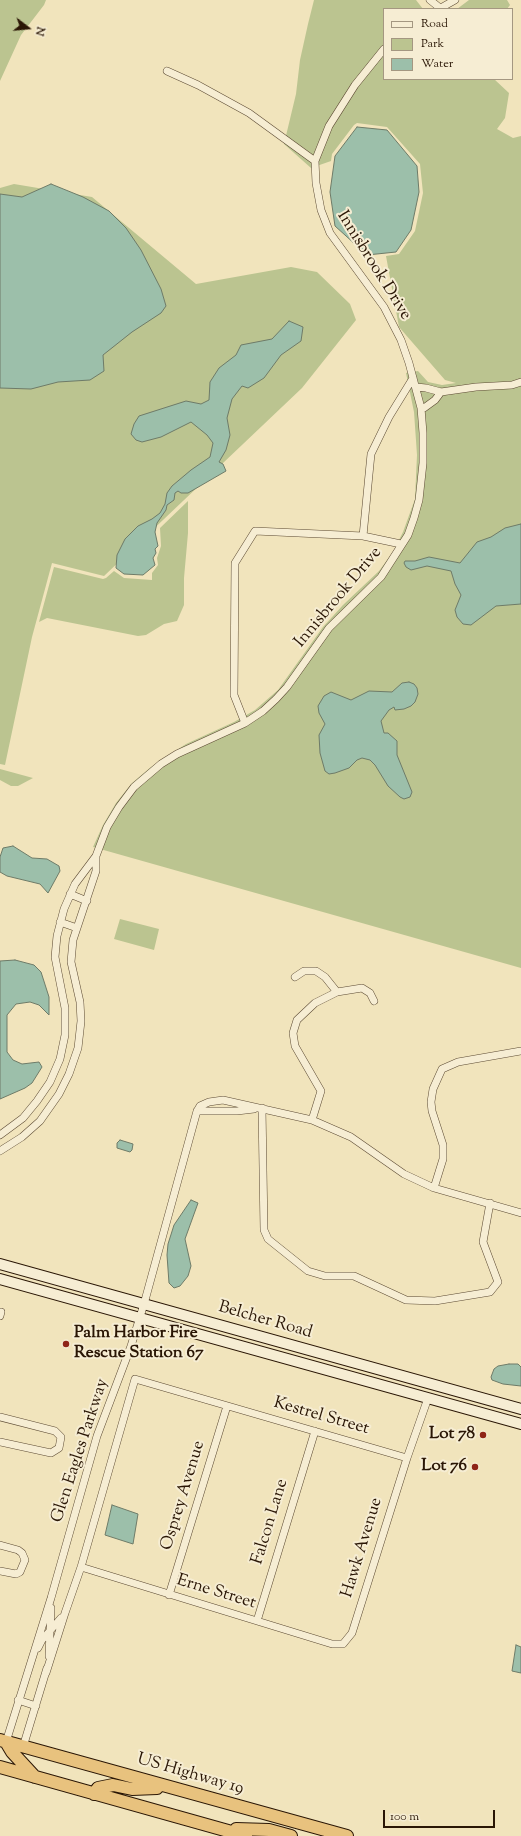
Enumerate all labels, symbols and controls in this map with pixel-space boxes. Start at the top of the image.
north arrow [8,8,48,48]
legend [383,8,513,80]
text: Road [421,15,448,33]
text: N [31,25,48,38]
text: Park [421,35,444,53]
text: Water [421,55,453,73]
street label: Innisbrook Drive [331,208,415,324]
street label: Innisbrook Drive [291,544,387,652]
street label: Belcher Road [216,1298,314,1344]
place label: Palm Harbor Fire Rescue Station 67 [74,1324,203,1364]
marker: Palm Harbor Fire Rescue Station 67 [61,1339,71,1349]
street label: Glen Eagles Parkway [48,1377,114,1525]
street label: Kestrel Street [271,1394,371,1440]
place label: Lot 78 [429,1425,475,1445]
marker: Lot 78 [478,1430,488,1440]
street label: Osprey Avenue [158,1439,210,1553]
place label: Lot 76 [421,1457,467,1477]
marker: Lot 76 [470,1462,480,1472]
street label: Falcon Lane [248,1477,294,1567]
street label: Hawk Avenue [338,1496,388,1600]
street label: Erne Street [174,1571,258,1615]
street label: US Highway 19 [134,1750,246,1800]
scale bar [385,1802,497,1828]
text: 100 m [390,1808,419,1826]

